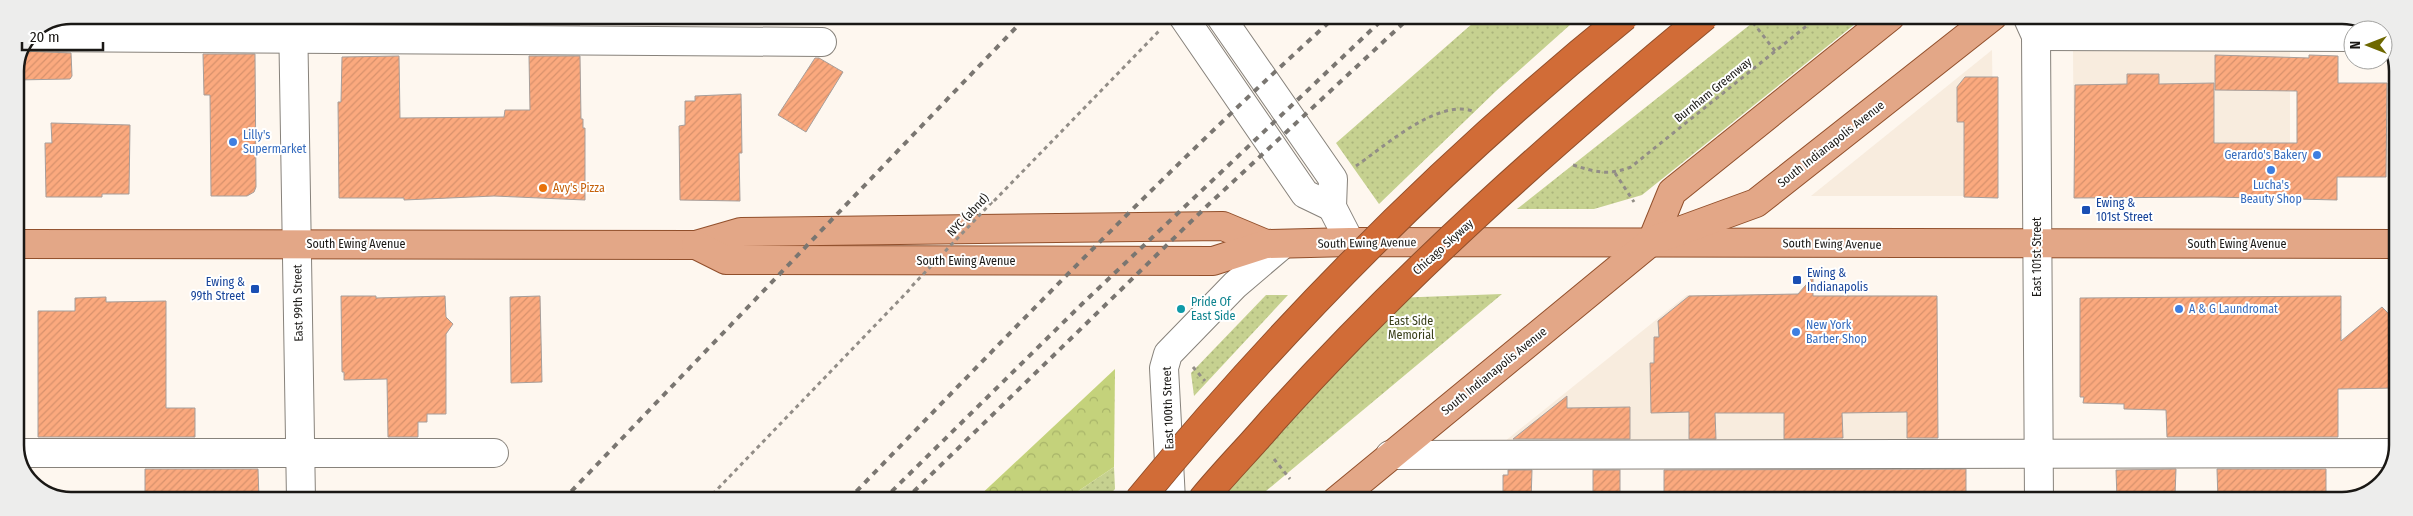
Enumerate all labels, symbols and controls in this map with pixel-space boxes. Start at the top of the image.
scale bar [22,20,104,52]
north arrow [2343,20,2393,70]
text: 20 m [30,28,60,46]
text: N [2347,41,2364,49]
street label: Burnham Greenway [1672,54,1755,125]
street label: South Indianapolis Avenue [1775,98,1887,190]
place label: Lilly's Supermarket [243,128,306,156]
marker: Lilly's Supermarket [227,136,239,148]
place label: Gerardo's Bakery [2224,148,2308,162]
marker: Gerardo's Bakery [2311,149,2323,161]
marker: Lucha's Beauty Shop [2265,164,2277,176]
place label: Lucha's Beauty Shop [2240,178,2302,206]
place label: Avy's Pizza [553,181,605,195]
marker: Avy's Pizza [537,182,549,194]
street label: NYC (abnd) [944,190,992,239]
place label: Ewing & 101st Street [2096,196,2153,224]
marker: Ewing & 101st Street [2080,204,2092,216]
street label: Chicago Skyway [1410,216,1477,278]
street label: East 101st Street [2030,217,2044,297]
street label: South Ewing Avenue [1317,235,1417,251]
street label: South Ewing Avenue [1782,236,1882,252]
street label: South Ewing Avenue [307,237,405,251]
street label: South Ewing Avenue [2188,237,2286,251]
street label: South Ewing Avenue [917,254,1015,268]
street label: East 99th Street [290,264,306,342]
place label: Ewing & Indianapolis [1807,266,1868,294]
marker: Ewing & Indianapolis [1791,274,1803,286]
place label: Ewing & 99th Street [191,275,245,303]
marker: Ewing & 99th Street [249,283,261,295]
place label: Pride Of East Side [1191,295,1236,323]
place label: A & G Laundromat [2189,302,2278,316]
marker: Pride Of East Side [1175,303,1187,315]
marker: A & G Laundromat [2173,303,2185,315]
park label: East Side Memorial [1388,314,1434,342]
place label: New York Barber Shop [1806,318,1867,346]
street label: South Indianapolis Avenue [1438,324,1550,418]
marker: New York Barber Shop [1790,326,1802,338]
street label: East 100th Street [1160,366,1176,450]

